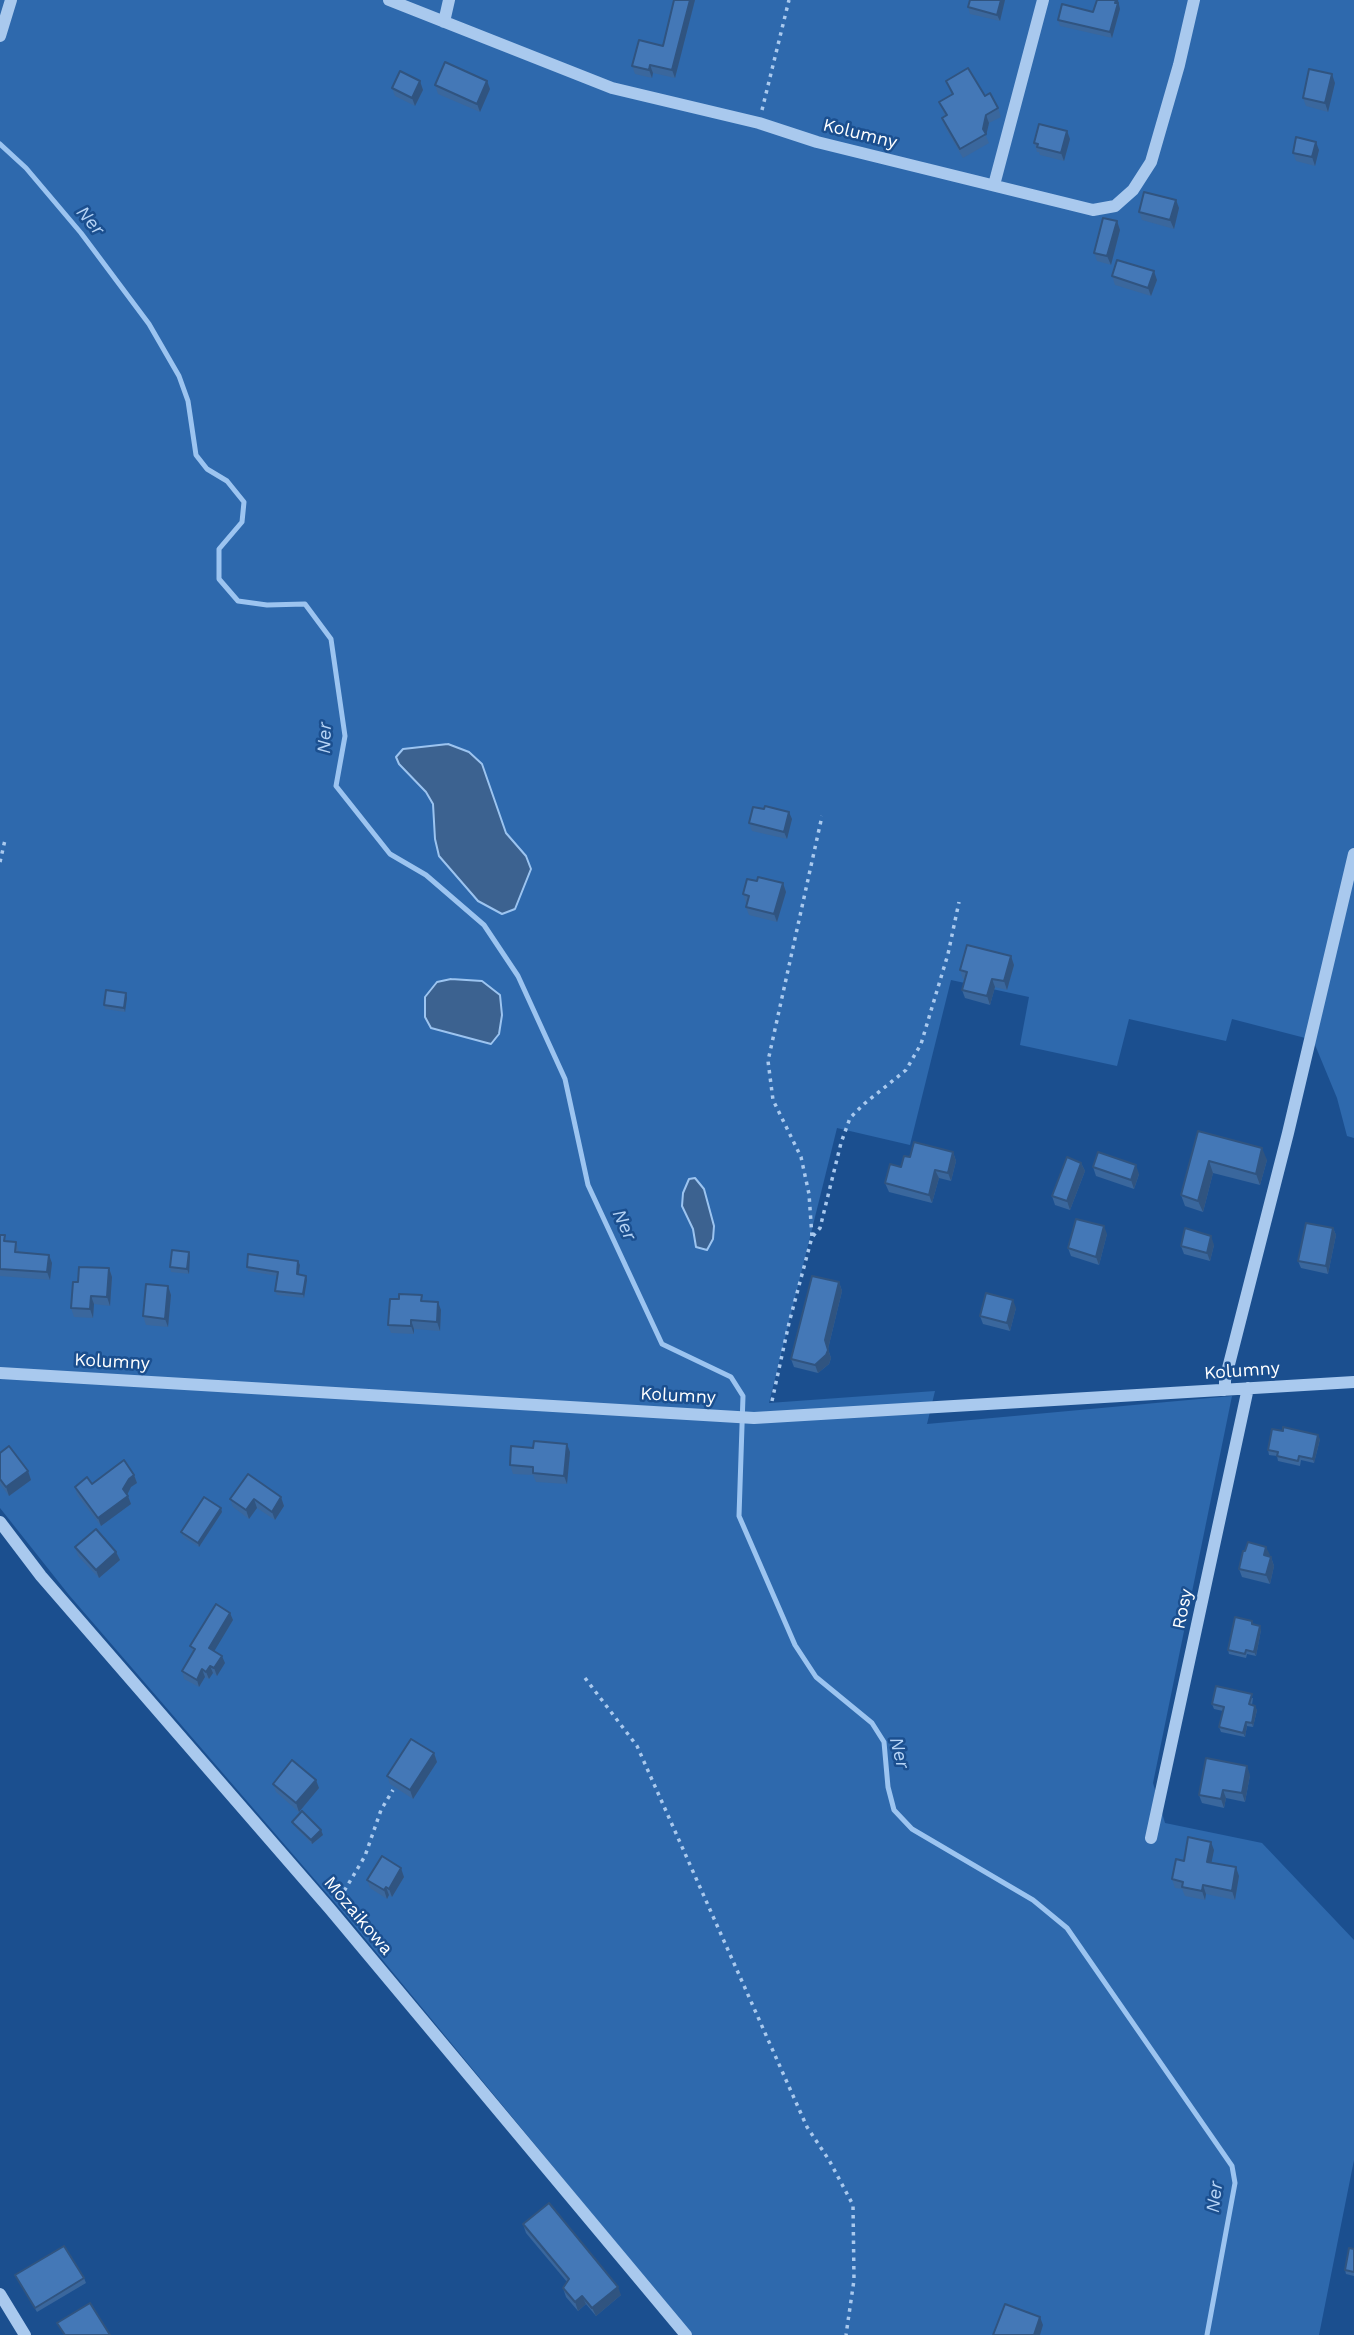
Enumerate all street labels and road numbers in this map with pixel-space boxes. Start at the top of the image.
street label: Kolumny [821,114,899,154]
street label: Kolumny [74,1349,150,1375]
street label: Kolumny [1203,1358,1281,1384]
street label: Kolumny [640,1383,716,1409]
street label: Rosy [1168,1587,1198,1631]
street label: Mozaikowa [319,1872,397,1960]

